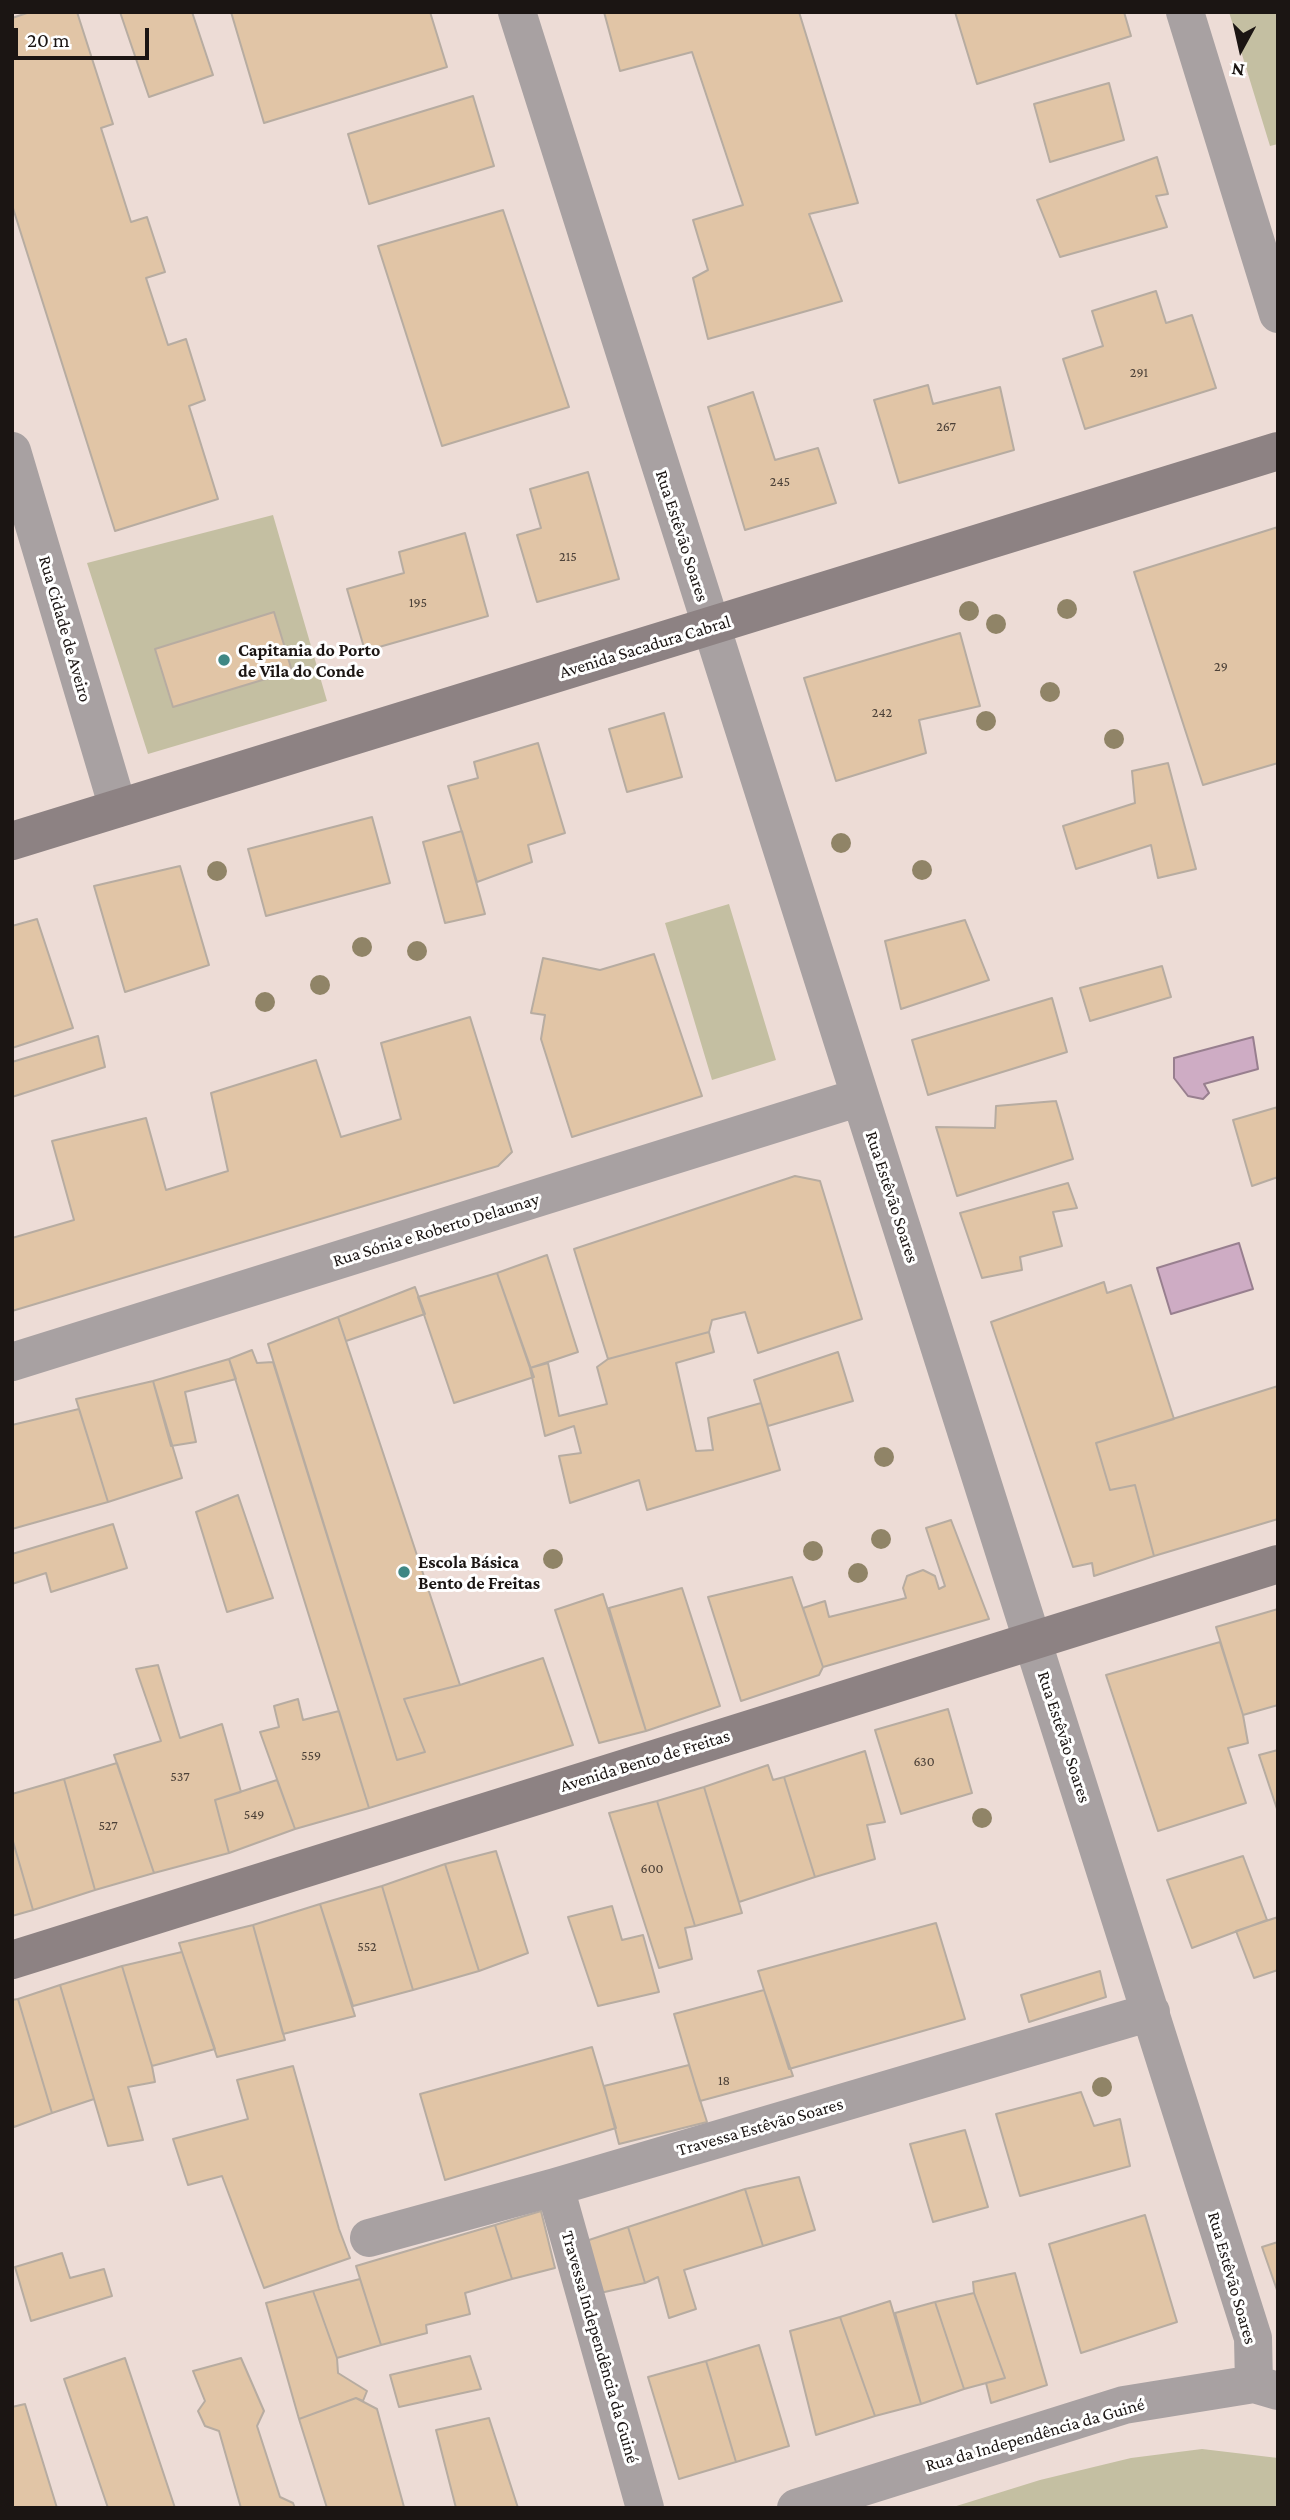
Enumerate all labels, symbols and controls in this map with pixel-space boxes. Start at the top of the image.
scale bar [18,14,152,58]
north arrow [1206,14,1276,84]
text: 20 m [27,28,70,52]
text: N [1230,59,1246,82]
house number: 291 [1130,365,1148,381]
house number: 267 [936,419,956,435]
street label: Rua Estêvão Soares [651,467,713,605]
house number: 245 [770,474,790,490]
house number: 215 [559,549,577,565]
street label: Rua Cidade de Aveiro [34,553,96,705]
house number: 195 [409,595,427,611]
street label: Avenida Sacadura Cabral [557,611,733,683]
place label: Capitania do Porto de Vila do Conde [238,639,380,682]
marker: Capitania do Porto de Vila do Conde [216,652,232,668]
house number: 29 [1214,659,1228,675]
house number: 242 [872,705,892,721]
street label: Rua Estêvão Soares [861,1128,923,1266]
street label: Rua Sónia e Roberto Delaunay [330,1188,542,1272]
place label: Escola Básica Bento de Freitas [418,1551,540,1594]
marker: Escola Básica Bento de Freitas [396,1564,412,1580]
street label: Rua Estêvão Soares [1033,1668,1095,1806]
street label: Avenida Bento de Freitas [557,1725,733,1797]
house number: 559 [301,1748,321,1764]
house number: 630 [913,1754,935,1770]
house number: 537 [170,1769,190,1785]
house number: 549 [244,1807,264,1823]
house number: 527 [98,1818,118,1834]
house number: 600 [641,1861,663,1877]
house number: 552 [357,1939,377,1955]
house number: 18 [718,2073,730,2089]
street label: Travessa Estêvão Soares [674,2093,846,2161]
street label: Rua Estêvão Soares [1203,2209,1261,2347]
street label: Travessa Independência da Guiné [556,2228,644,2466]
street label: Rua da Independência da Guiné [923,2393,1147,2477]

